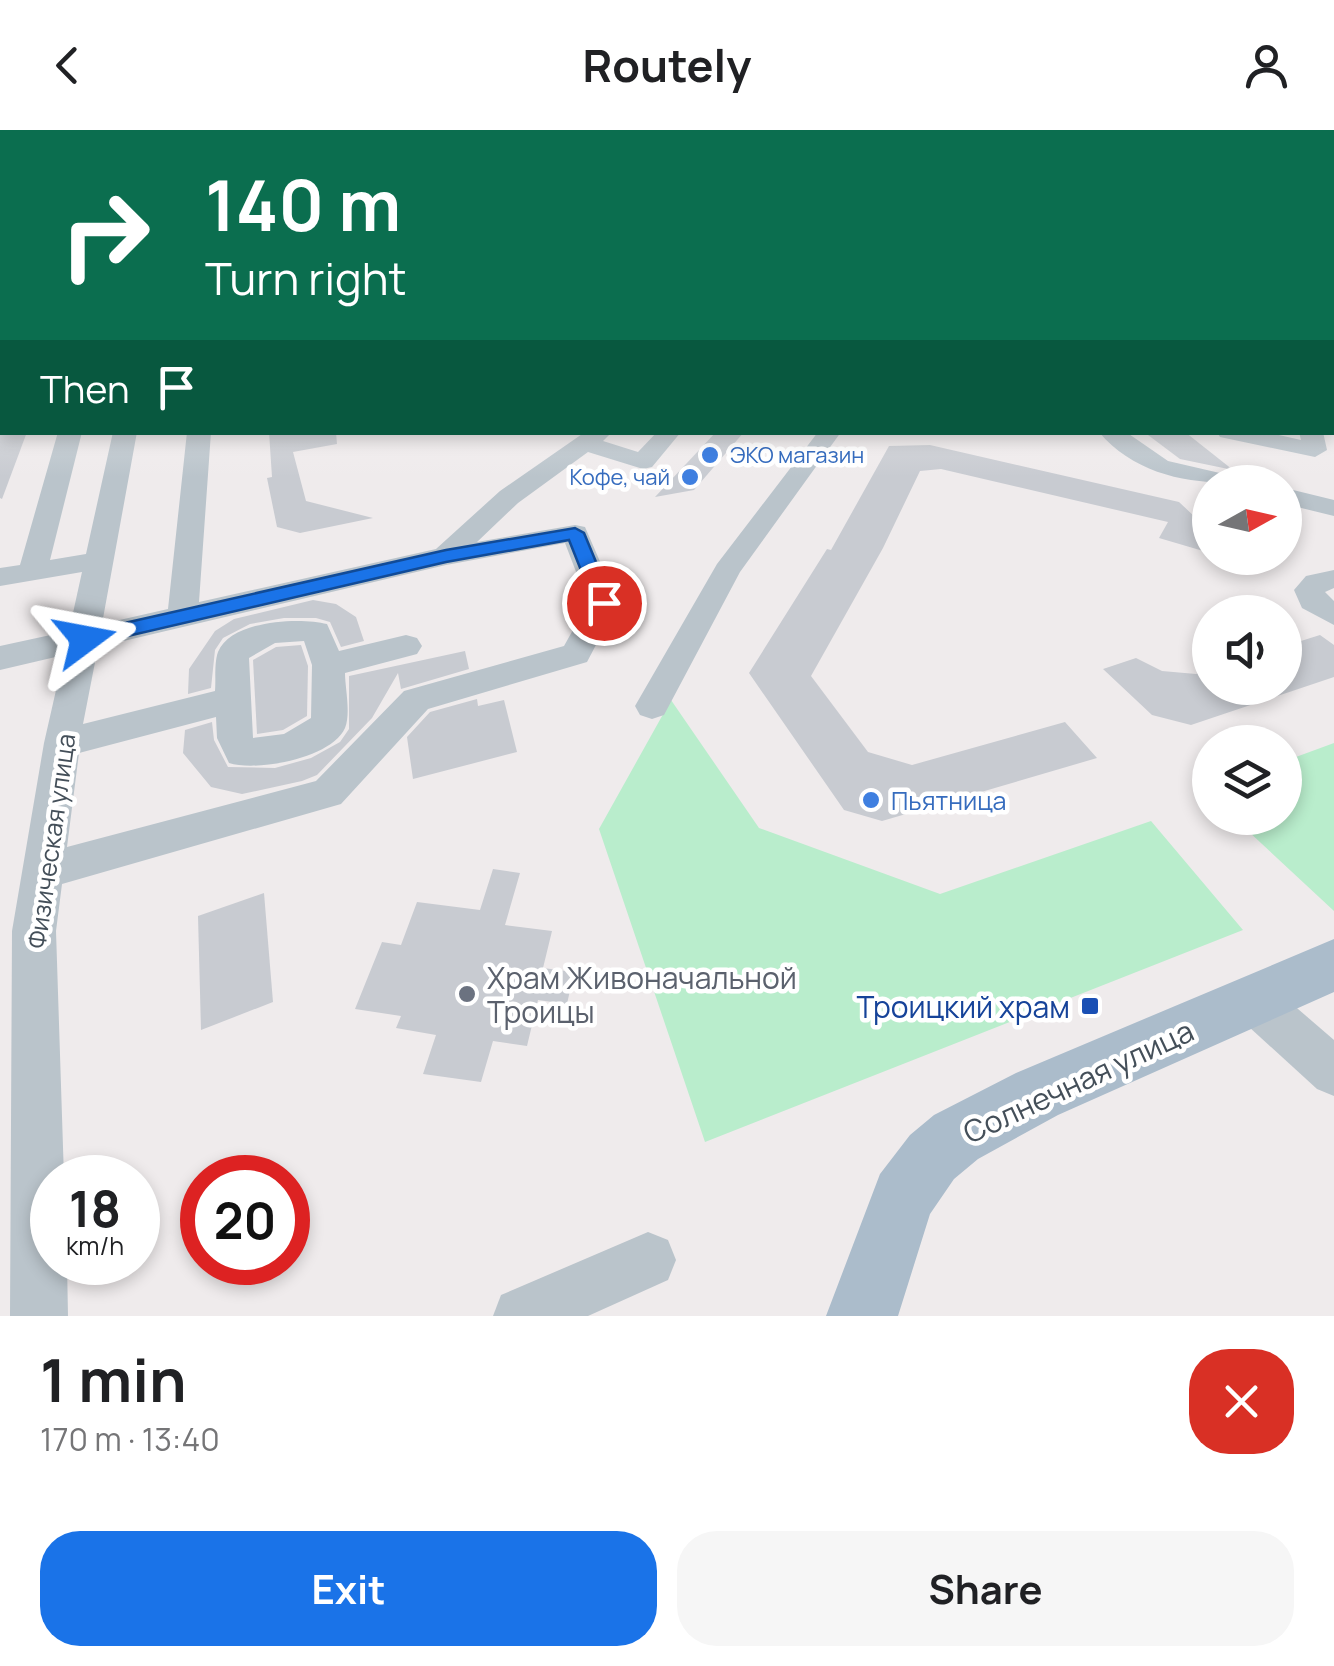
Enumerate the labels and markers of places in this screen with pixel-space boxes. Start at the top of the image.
place label: ЭКО магазин [730,440,864,470]
marker: ЭКО магазин [699,444,721,466]
place label: Кофе, чай [570,462,670,492]
marker: Кофе, чай [679,466,701,488]
pin [562,561,647,646]
place label: Пьятница [891,783,1006,818]
marker: Пьятница [860,789,882,811]
place label: Храм Живоначальной Троицы [487,957,797,1032]
marker: Храм Живоначальной Троицы [456,983,478,1005]
place label: Троицкий храм [857,986,1070,1027]
marker: Троицкий храм [1079,995,1101,1017]

